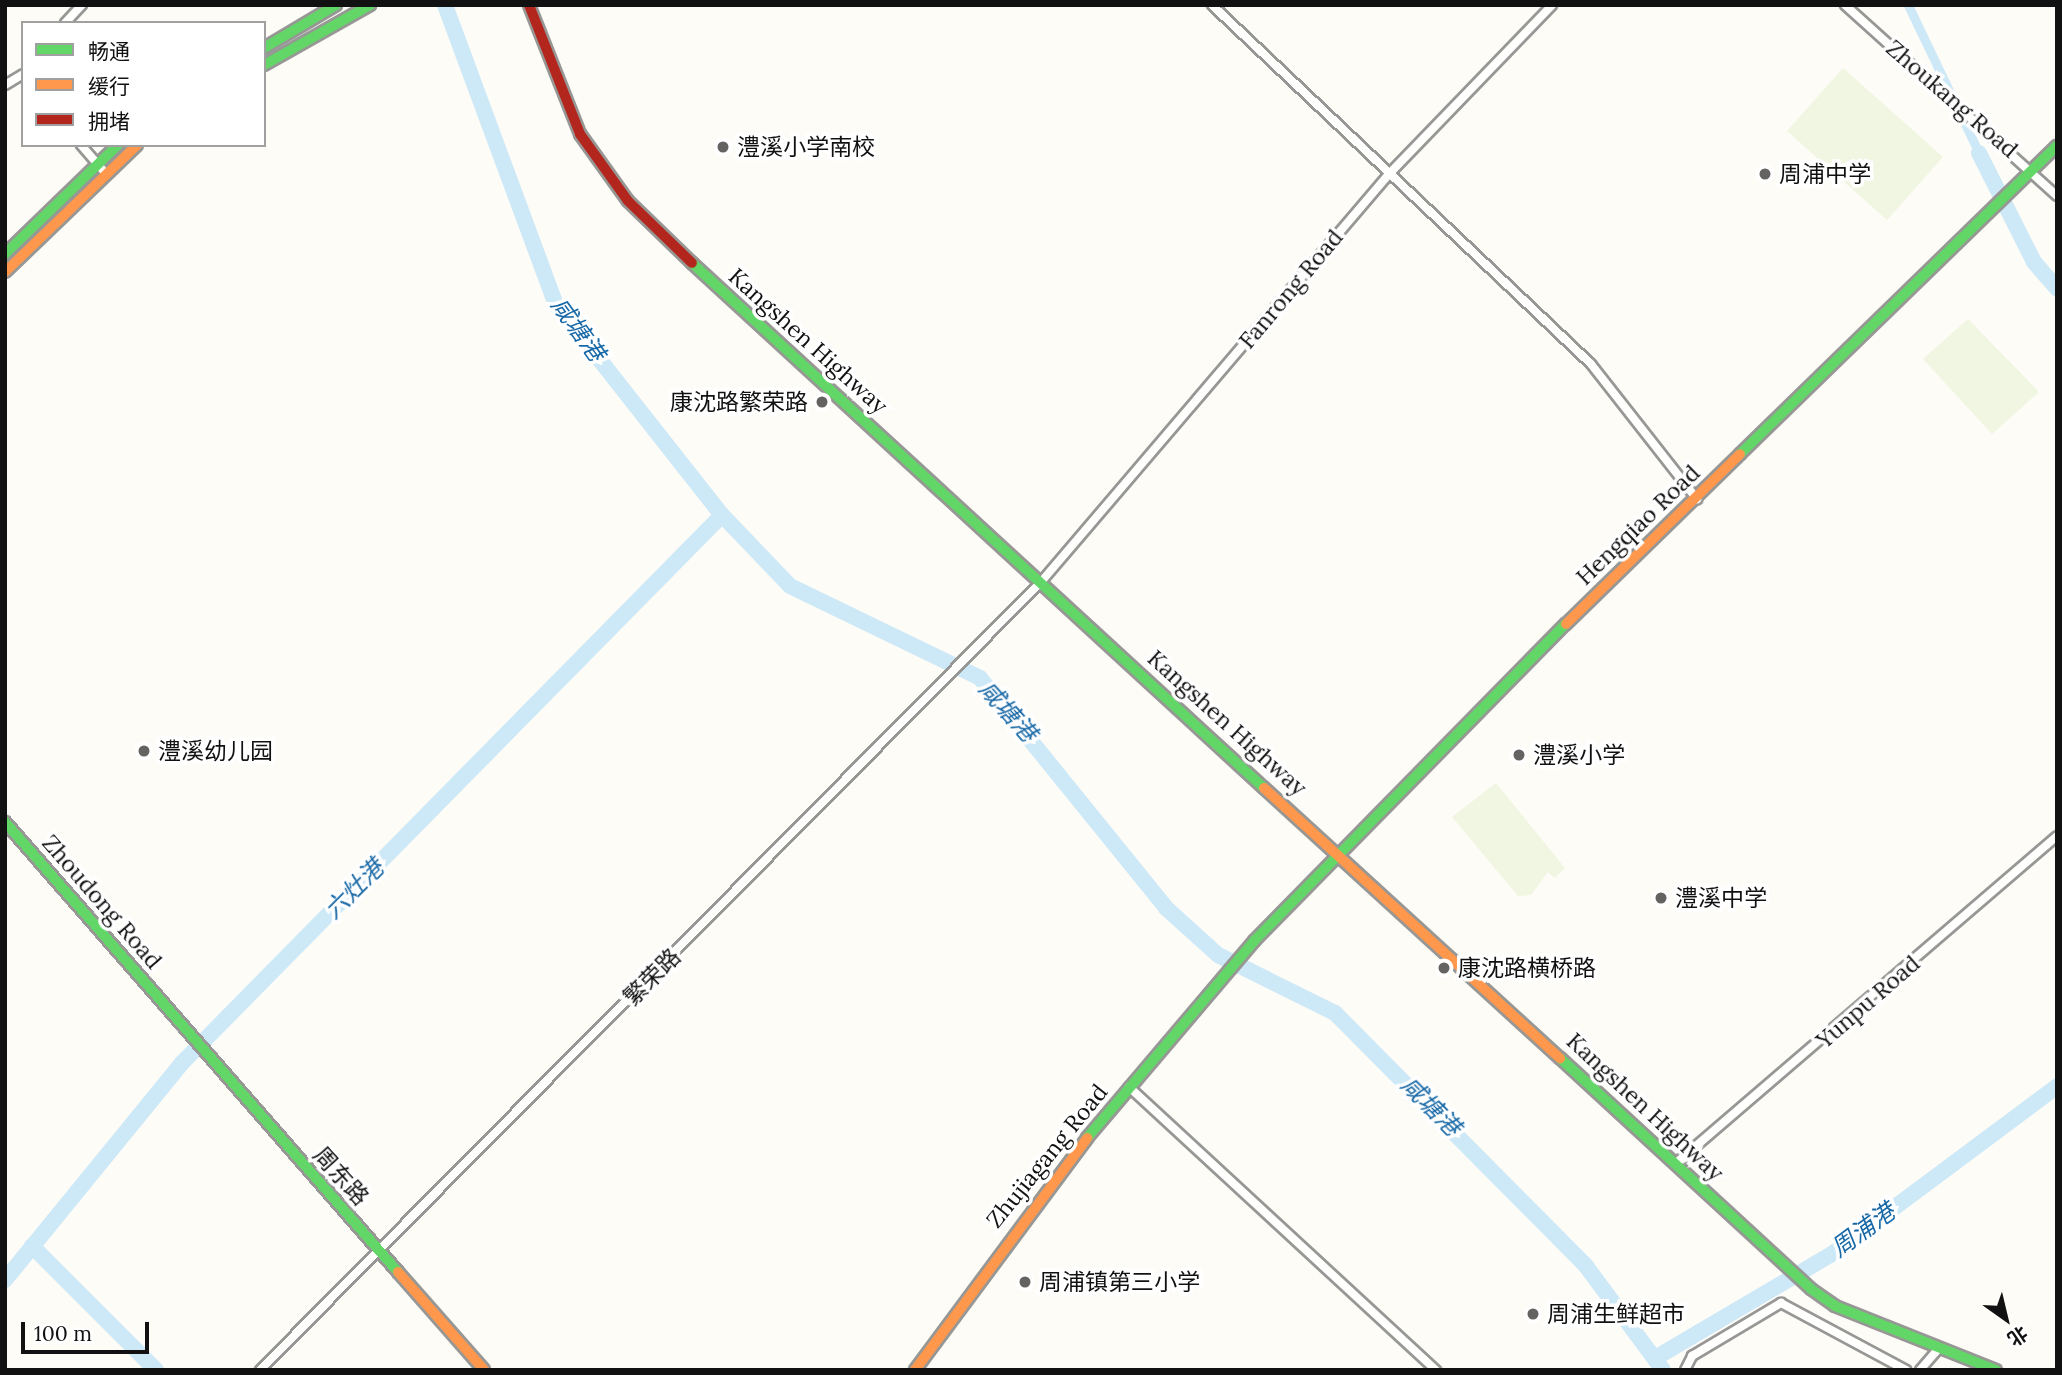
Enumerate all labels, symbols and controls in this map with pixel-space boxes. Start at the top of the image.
legend [21,21,266,147]
street label: Zhoukang Road [1881,34,2023,164]
text: 畅通 [88,38,130,65]
text: 缓行 [88,73,130,100]
text: 拥堵 [88,108,130,135]
place label: 澧溪小学南校 [737,133,875,161]
marker: 澧溪小学南校 [715,139,731,155]
place label: 周浦中学 [1779,160,1871,188]
marker: 周浦中学 [1757,166,1773,182]
street label: Fanrong Road [1233,224,1349,354]
street label: Kangshen Highway [723,262,893,420]
water label: 咸塘港 [545,291,611,367]
place label: 康沈路繁荣路 [670,388,808,416]
marker: 康沈路繁荣路 [814,394,830,410]
street label: Hengqiao Road [1571,459,1705,591]
street label: Kangshen Highway [1142,644,1312,802]
water label: 咸塘港 [973,675,1043,747]
place label: 澧溪幼儿园 [158,737,273,765]
place label: 澧溪小学 [1533,741,1625,769]
marker: 澧溪幼儿园 [136,743,152,759]
marker: 澧溪小学 [1511,747,1527,763]
street label: Zhoudong Road [36,829,168,975]
water label: 六灶港 [318,853,390,925]
place label: 澧溪中学 [1675,884,1767,912]
marker: 澧溪中学 [1653,890,1669,906]
street label: 繁荣路 [618,943,686,1011]
street label: Yunpu Road [1811,950,1925,1054]
place label: 康沈路横桥路 [1458,954,1596,982]
marker: 康沈路横桥路 [1436,960,1452,976]
street label: Kangshen Highway [1561,1027,1729,1187]
water label: 咸塘港 [1395,1070,1467,1142]
street label: Zhujiagang Road [981,1079,1113,1233]
street label: 周东路 [308,1141,374,1211]
water label: 周浦港 [1825,1197,1901,1263]
place label: 周浦镇第三小学 [1039,1268,1200,1296]
marker: 周浦镇第三小学 [1017,1274,1033,1290]
north arrow [1971,1284,2041,1354]
place label: 周浦生鲜超市 [1547,1300,1685,1328]
marker: 周浦生鲜超市 [1525,1306,1541,1322]
scale bar [24,1308,152,1352]
text: 100 m [34,1320,92,1347]
text: 北 [2003,1321,2032,1352]

